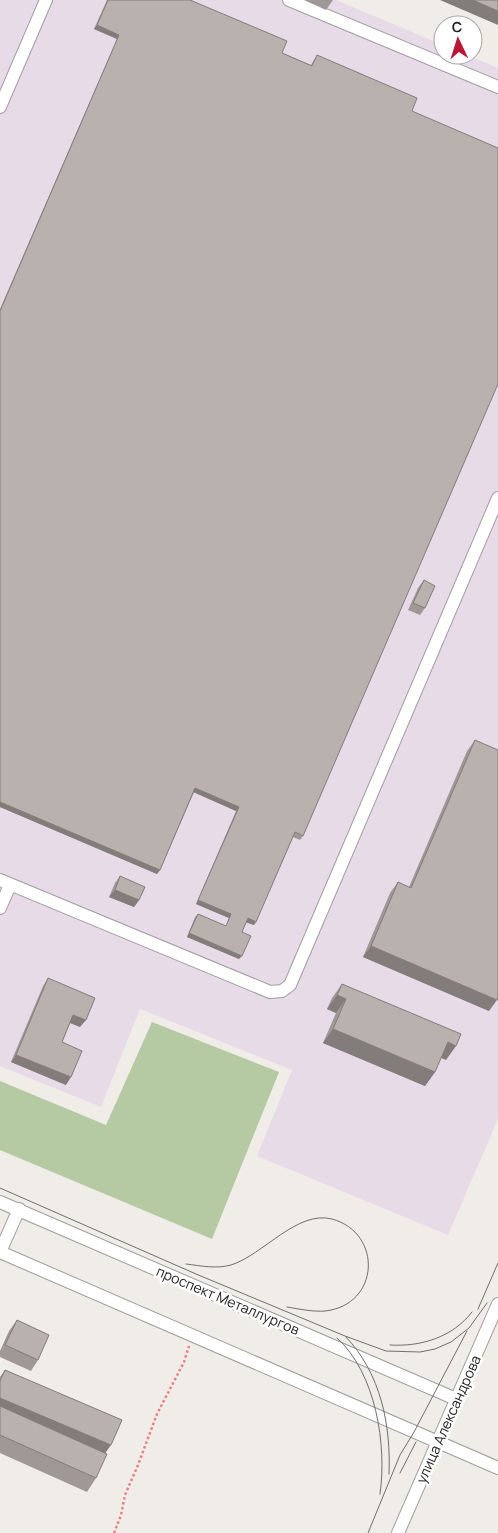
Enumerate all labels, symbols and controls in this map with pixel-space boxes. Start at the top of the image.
north arrow [433,15,483,65]
text: С [451,17,463,36]
street label: проспект Металлургов [154,1261,303,1339]
street label: улица Александрова [411,1352,485,1486]

